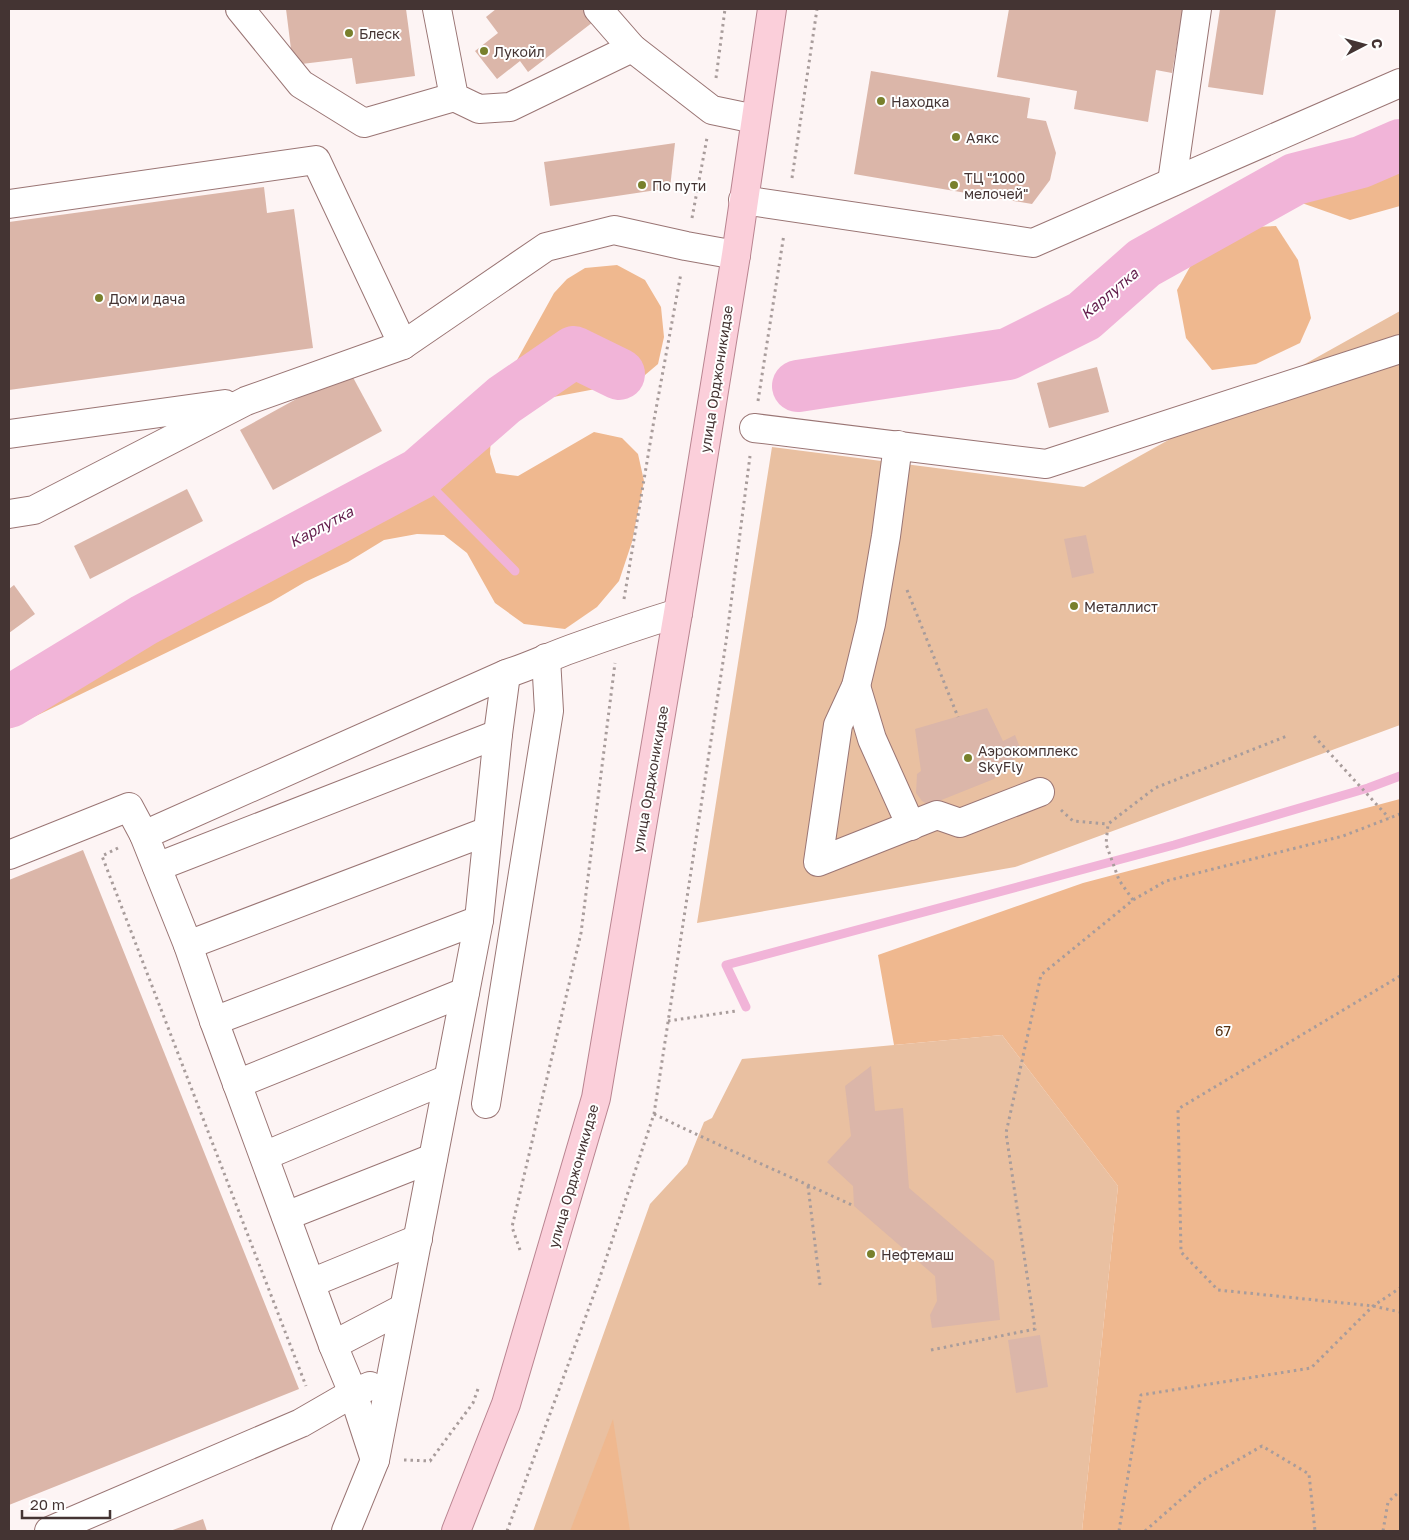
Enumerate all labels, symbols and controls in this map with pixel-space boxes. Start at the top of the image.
north arrow [1339,20,1389,70]
place label: Блеск [359,25,400,42]
marker: Блеск [343,27,355,39]
text: С [1368,38,1386,49]
place label: Лукойл [494,43,545,60]
marker: Лукойл [478,45,490,57]
place label: Находка [891,93,950,110]
marker: Находка [875,95,887,107]
place label: Аякс [966,129,999,146]
marker: Аякс [950,131,962,143]
place label: ТЦ "1000 мелочей" [964,169,1029,202]
place label: По пути [652,177,706,194]
marker: По пути [636,179,648,191]
marker: ТЦ "1000 мелочей" [948,179,960,191]
water label: Карлутка [1077,263,1143,323]
place label: Дом и дача [109,290,185,307]
marker: Дом и дача [93,292,105,304]
street label: улица Орджоникидзе [696,304,736,454]
water label: Карлутка [286,501,357,551]
place label: Металлист [1084,598,1158,615]
marker: Металлист [1068,600,1080,612]
street label: улица Орджоникидзе [629,704,671,854]
place label: Аэрокомплекс SkyFly [978,742,1079,775]
marker: Аэрокомплекс SkyFly [962,752,974,764]
park label: 67 [1215,1022,1231,1039]
street label: улица Орджоникидзе [544,1102,602,1250]
place label: Нефтемаш [881,1246,954,1263]
marker: Нефтемаш [865,1248,877,1260]
scale bar [22,1488,110,1520]
text: 20 m [30,1495,65,1513]

